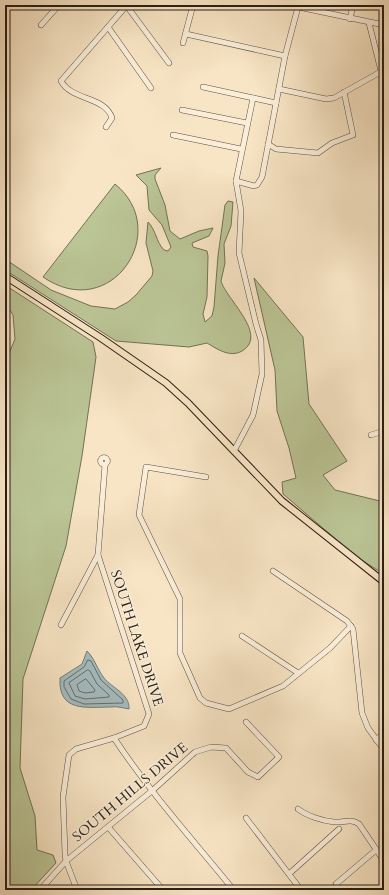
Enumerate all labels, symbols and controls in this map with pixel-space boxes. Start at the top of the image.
street label: SOUTH LAKE DRIVE [106,567,168,709]
street label: SOUTH HILLS DRIVE [68,738,192,846]

